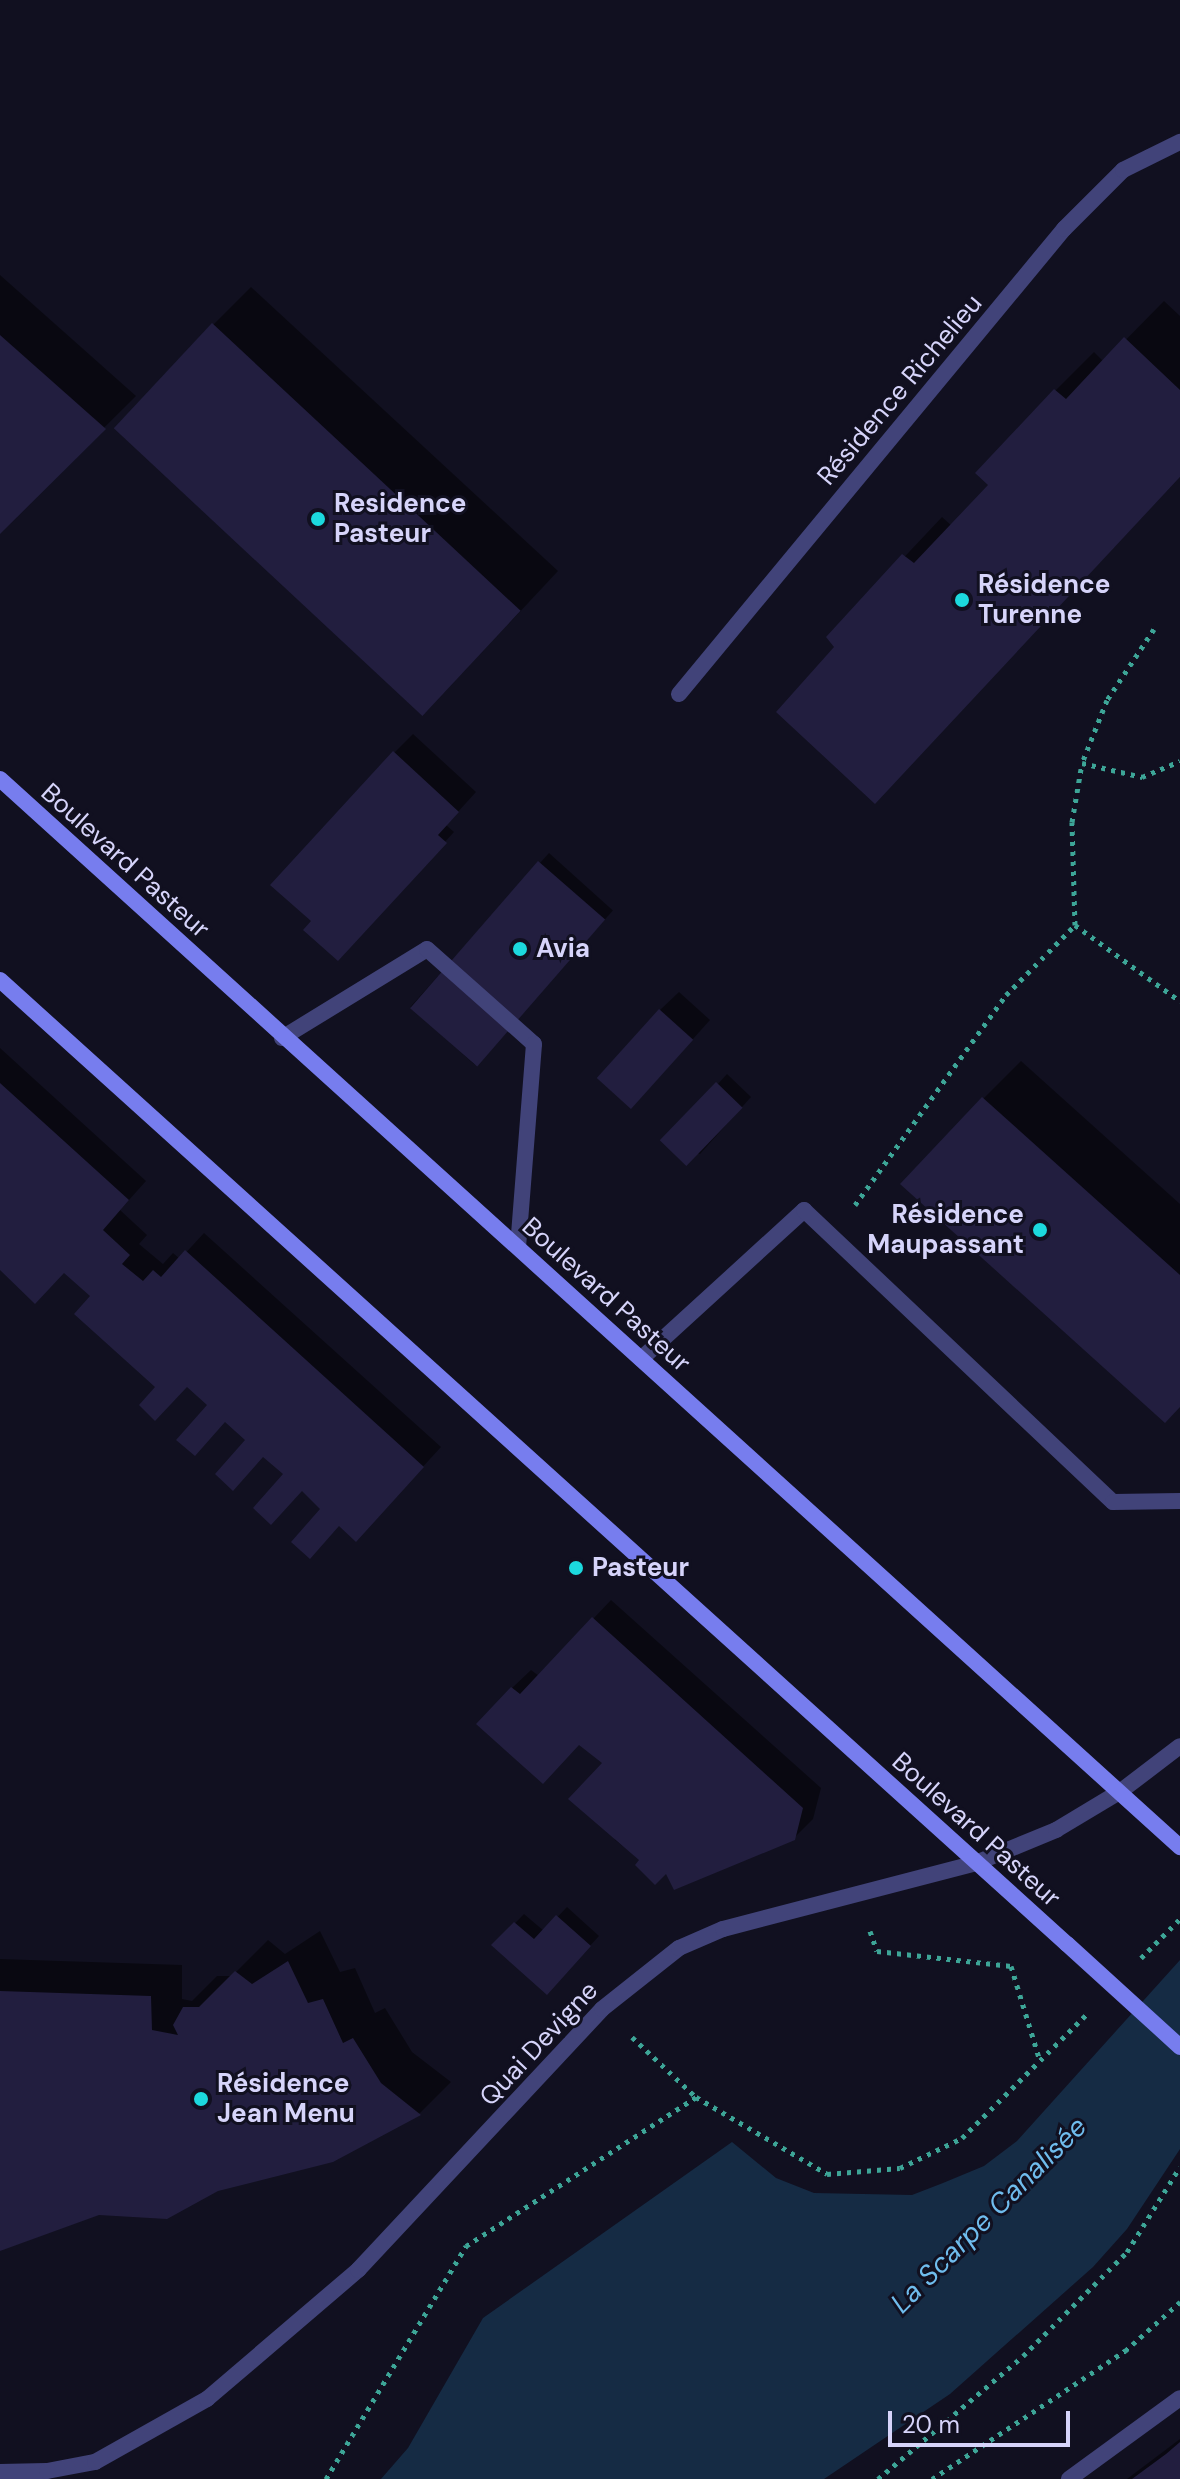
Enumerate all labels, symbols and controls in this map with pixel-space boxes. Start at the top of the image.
street label: Résidence Richelieu [811,288,989,492]
place label: Residence Pasteur [334,488,466,550]
marker: Residence Pasteur [309,510,327,528]
place label: Résidence Turenne [978,569,1110,630]
marker: Résidence Turenne [953,591,971,609]
street label: Boulevard Pasteur [34,777,216,945]
place label: Avia [536,933,590,965]
marker: Avia [511,940,529,958]
place label: Résidence Maupassant [867,1199,1024,1260]
street label: Boulevard Pasteur [515,1211,697,1379]
marker: Résidence Maupassant [1031,1221,1049,1239]
place label: Pasteur [592,1552,689,1584]
marker: Pasteur [567,1559,585,1577]
street label: Boulevard Pasteur [885,1746,1067,1914]
street label: Quai Devigne [474,1975,604,2113]
place label: Résidence Jean Menu [217,2068,355,2130]
marker: Résidence Jean Menu [192,2090,210,2108]
water label: La Scarpe Canalisée [884,2110,1094,2320]
scale bar [892,2395,1074,2445]
text: 20 m [902,2409,960,2440]

